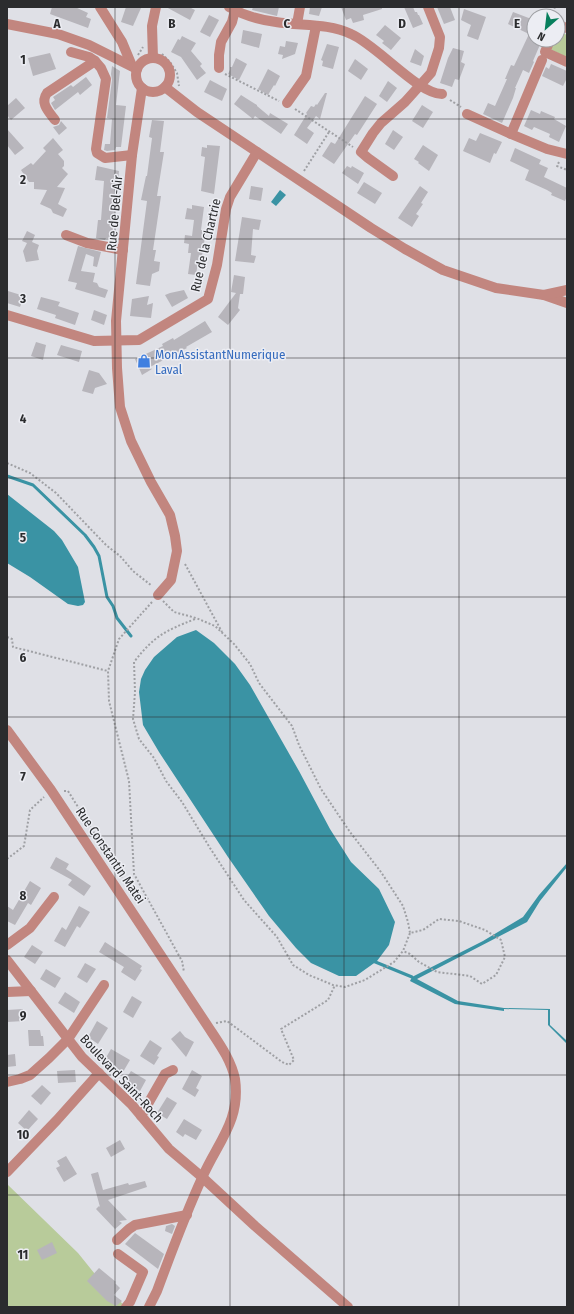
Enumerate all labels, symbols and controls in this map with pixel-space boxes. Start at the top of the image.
north arrow [526,8,566,48]
text: A [52,16,61,31]
text: B [168,16,176,31]
text: C [284,16,291,31]
text: D [398,16,406,31]
text: E [514,16,520,31]
text: N [536,29,548,44]
text: 1 [20,52,26,67]
text: 2 [19,172,26,187]
street label: Rue de Bel-Air [104,174,125,252]
street label: Rue de la Chartrie [187,197,224,293]
text: 3 [19,291,26,306]
place label: MonAssistantNumerique Laval [155,347,285,377]
shop icon: MonAssistantNumerique Laval [136,353,152,369]
text: 4 [20,411,27,426]
text: 5 [20,530,26,545]
text: 6 [20,650,27,665]
text: 7 [20,769,26,784]
street label: Rue Constantin Matei [73,804,148,906]
text: 8 [20,888,27,903]
text: 9 [20,1008,27,1023]
street label: Boulevard Saint-Roch [77,1031,166,1125]
text: 10 [17,1127,29,1142]
text: 11 [18,1247,28,1262]

